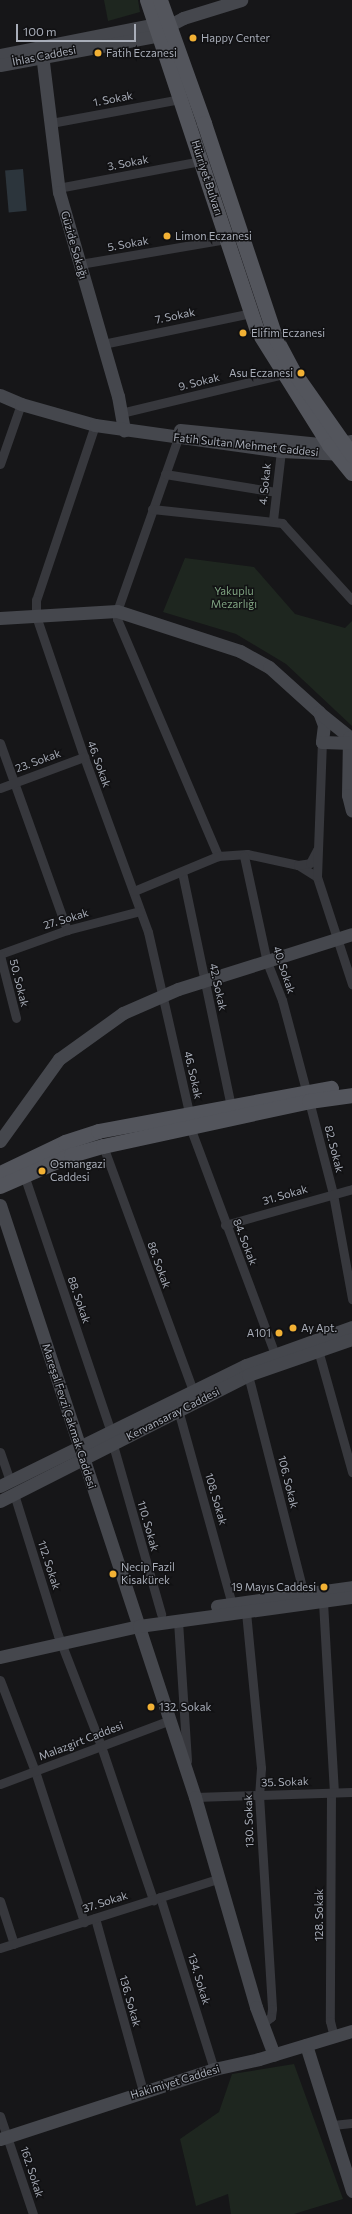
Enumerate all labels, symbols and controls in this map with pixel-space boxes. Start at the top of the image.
scale bar [18,16,138,42]
text: 100 m [23,24,57,38]
place label: Happy Center [201,31,270,45]
marker: Happy Center [188,33,198,43]
street label: İhlas Caddesi [11,43,77,69]
place label: Fatih Eczanesi [106,46,177,60]
marker: Fatih Eczanesi [93,48,103,58]
street label: 1. Sokak [92,89,134,109]
street label: Hürriyet Bulvarı [189,139,225,217]
street label: 3. Sokak [106,153,150,173]
street label: Güzide Sokağı [58,209,90,281]
place label: Limon Eczanesi [175,229,252,243]
marker: Limon Eczanesi [162,231,172,241]
street label: 5. Sokak [106,234,150,254]
street label: 7. Sokak [154,305,196,327]
place label: Elifim Eczanesi [251,326,325,340]
marker: Elifim Eczanesi [238,328,248,338]
place label: Asu Eczanesi [229,366,293,380]
marker: Asu Eczanesi [296,368,306,378]
street label: 9. Sokak [177,371,221,393]
street label: Fatih Sultan Mehmet Caddesi [173,431,319,459]
street label: 4. Sokak [256,462,274,506]
park label: Yakuplu Mezarlığı [211,585,257,611]
street label: 46. Sokak [85,739,113,789]
street label: 23. Sokak [13,747,63,775]
street label: 27. Sokak [42,906,90,932]
street label: 40. Sokak [270,945,298,995]
street label: 50. Sokak [7,958,31,1008]
street label: 42. Sokak [207,962,229,1012]
street label: 46. Sokak [181,1050,205,1100]
street label: 82. Sokak [322,1124,346,1174]
place label: Osmangazi Caddesi [50,1158,106,1184]
marker: Osmangazi Caddesi [37,1166,47,1176]
street label: 31. Sokak [261,1182,309,1208]
street label: 84. Sokak [230,1217,260,1267]
street label: 86. Sokak [144,1240,174,1290]
street label: 88. Sokak [65,1275,93,1325]
place label: Ay Apt. [301,1321,337,1335]
marker: Ay Apt. [288,1323,298,1333]
place label: A101 [247,1326,271,1340]
marker: A101 [274,1328,284,1338]
street label: Mareşal Fevzi Çakmak Caddesi [39,1342,99,1490]
street label: Kervansaray Caddesi [124,1385,222,1443]
street label: 106. Sokak [275,1454,301,1510]
street label: 108. Sokak [202,1471,230,1527]
street label: 110. Sokak [135,1499,161,1553]
street label: 112. Sokak [35,1539,63,1591]
place label: Necip Fazil Kisakürek [121,1561,175,1587]
marker: Necip Fazil Kisakürek [108,1569,118,1579]
place label: 19 Mayıs Caddesi [231,1580,316,1594]
marker: 19 Mayıs Caddesi [319,1582,329,1592]
place label: 132. Sokak [159,1700,211,1714]
marker: 132. Sokak [146,1702,156,1712]
street label: Malazgirt Caddesi [37,1719,125,1763]
street label: 35. Sokak [261,1775,309,1789]
street label: 130. Sokak [241,1794,257,1848]
street label: 37. Sokak [81,1889,129,1915]
street label: 128. Sokak [312,1889,326,1941]
street label: 134. Sokak [185,1952,213,2006]
street label: 136. Sokak [116,1974,144,2028]
street label: Hakimiyet Caddesi [129,2062,221,2102]
street label: 162. Sokak [18,2145,46,2199]

